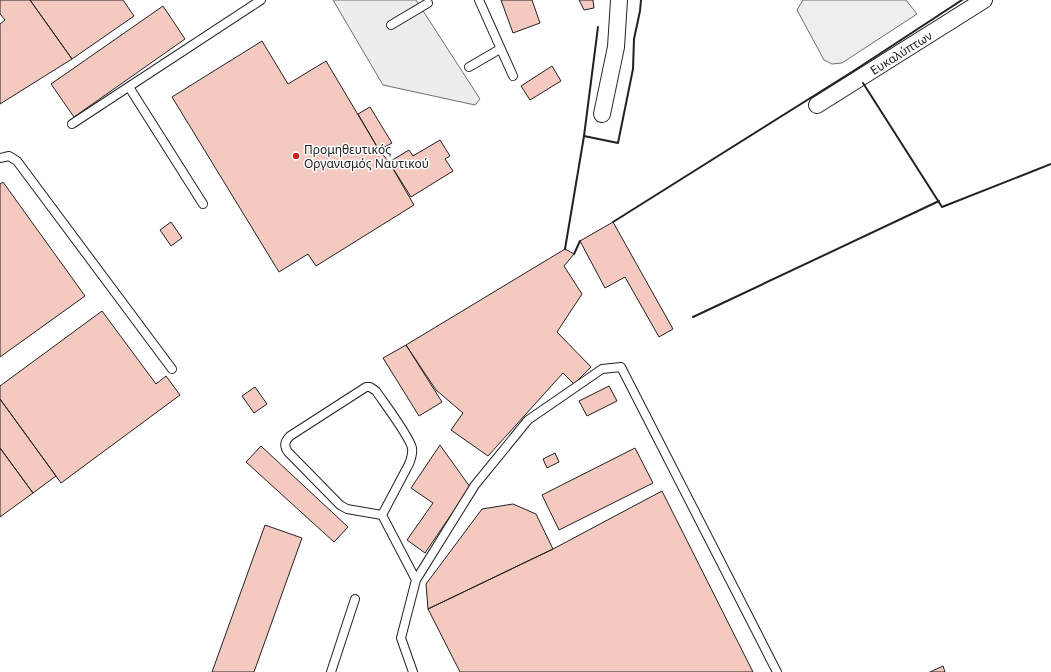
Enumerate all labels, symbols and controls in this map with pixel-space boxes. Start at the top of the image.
street label: Ευκαλύπτων [867,26,935,78]
place label: Προμηθευτικός Οργανισμός Ναυτικού [304,141,429,172]
marker: Προμηθευτικός Οργανισμός Ναυτικού [291,151,301,161]

